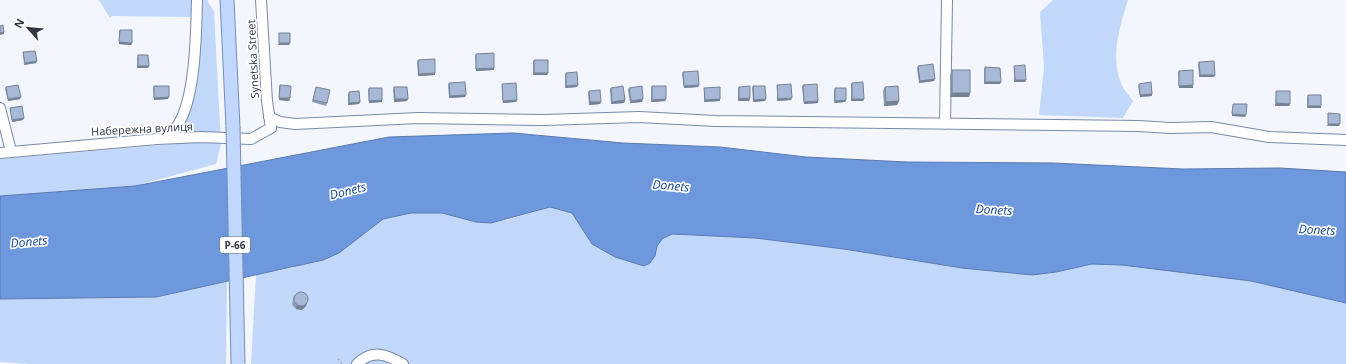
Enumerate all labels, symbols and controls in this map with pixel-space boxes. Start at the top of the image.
north arrow [8,8,48,48]
text: N [10,16,27,31]
street label: Synetska Street [243,19,262,99]
street label: Набережна вулиця [91,118,193,139]
water label: Donets [652,175,690,196]
water label: Donets [328,178,368,203]
water label: Donets [975,200,1013,219]
water label: Donets [1298,220,1336,239]
water label: Donets [10,231,48,252]
road number: Р-66 [220,237,250,253]

